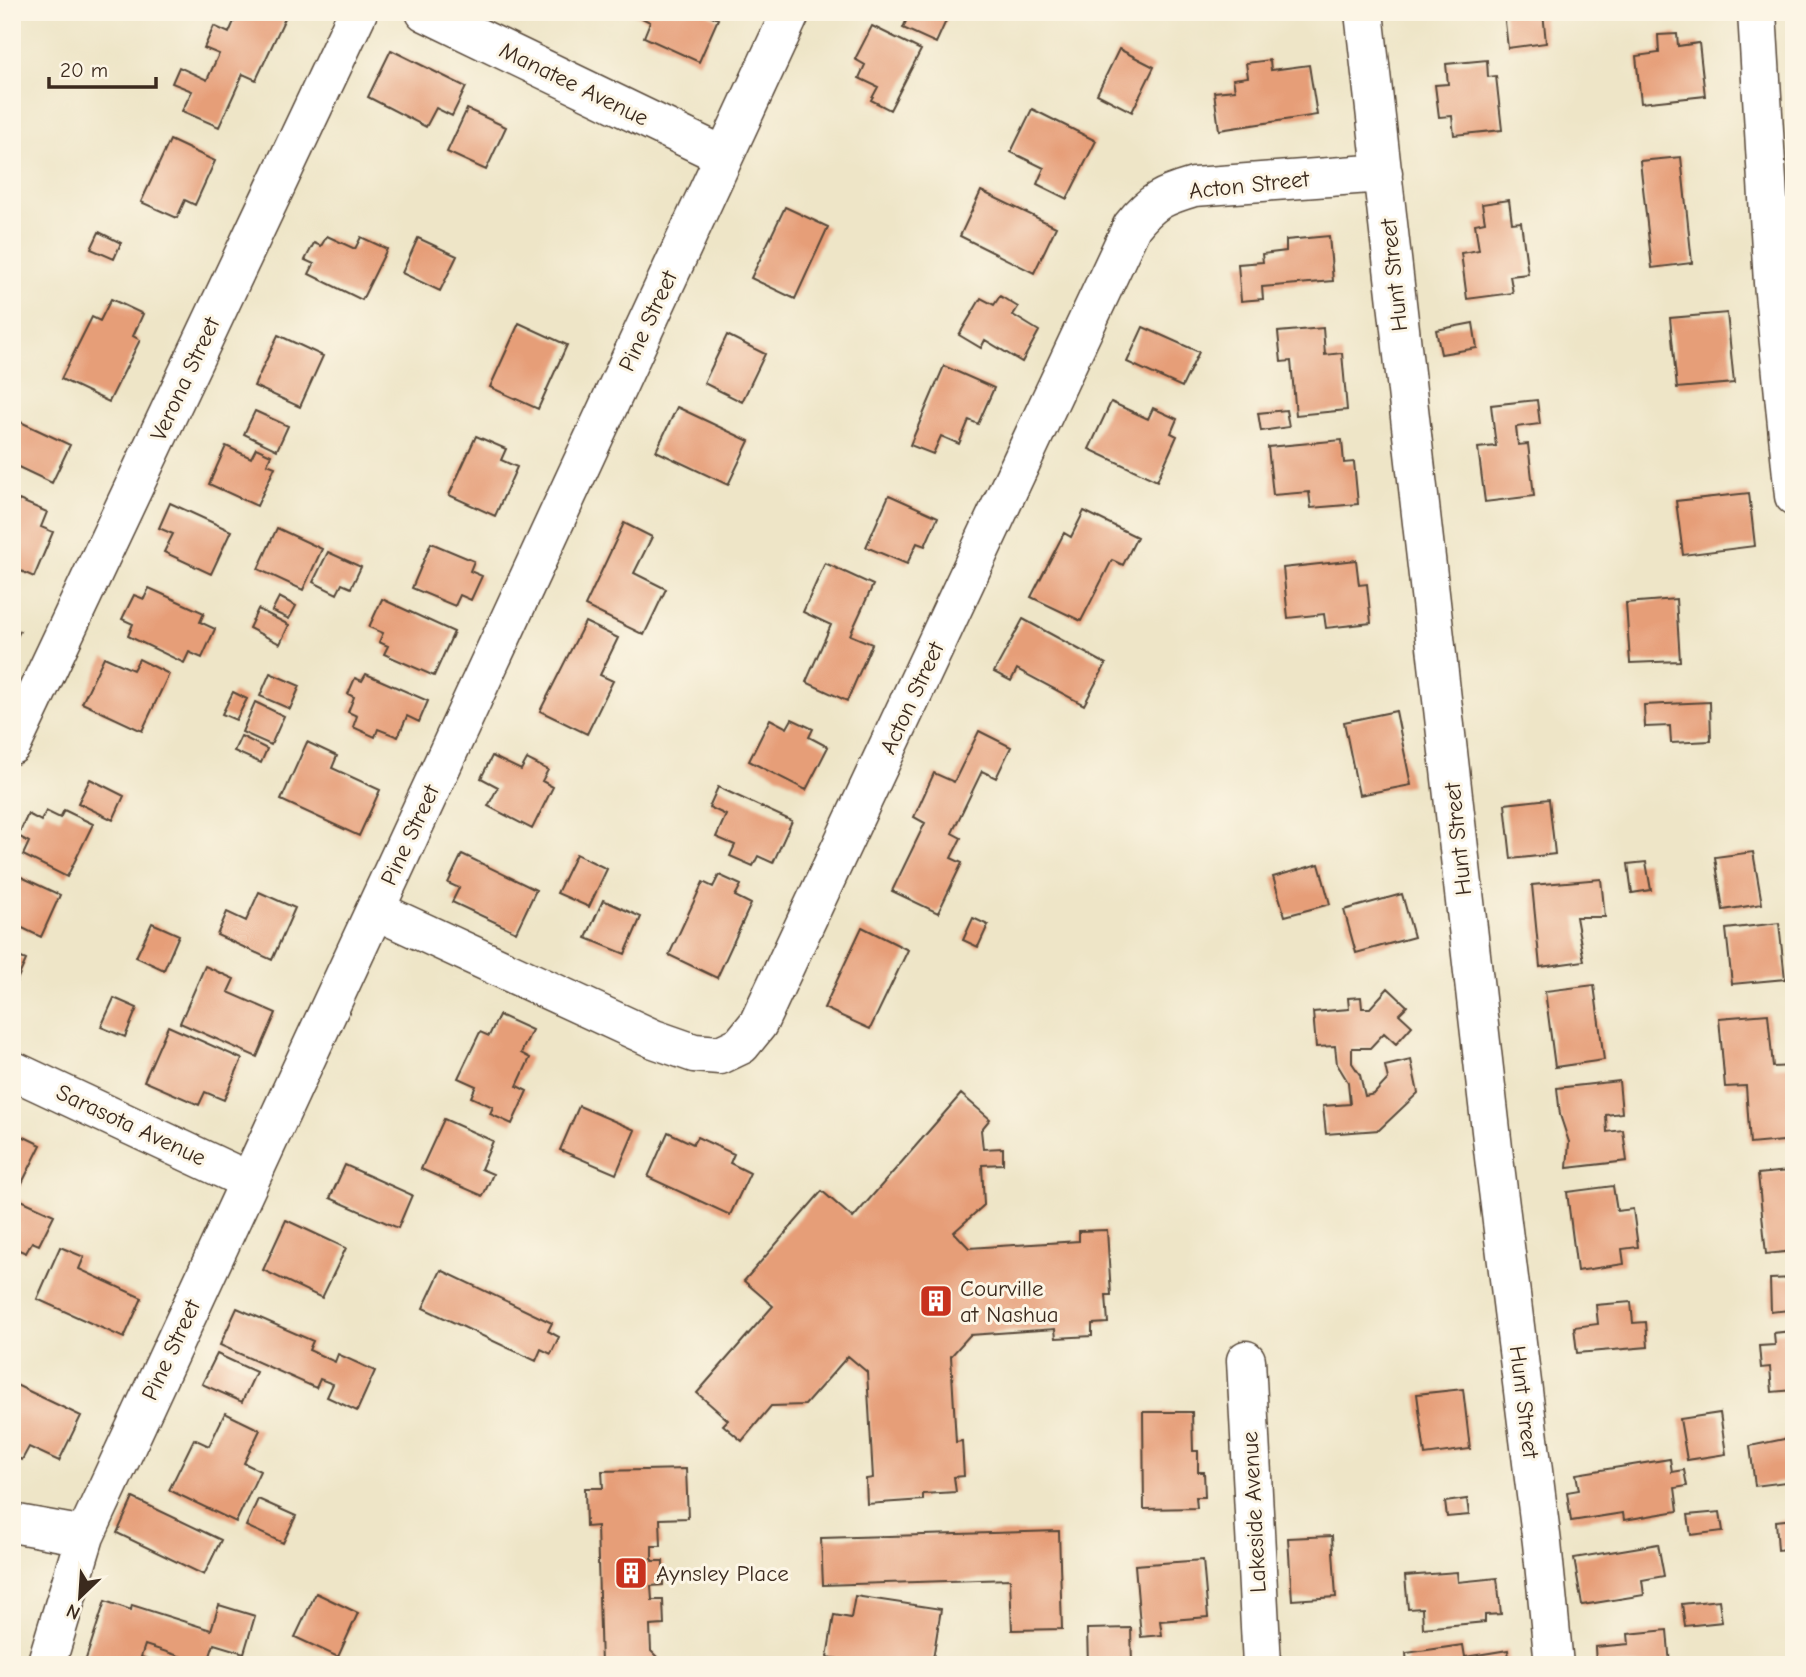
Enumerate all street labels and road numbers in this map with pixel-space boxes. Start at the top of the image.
street label: Manatee Avenue [495,36,653,132]
street label: Acton Street [1188,165,1312,205]
street label: Hunt Street [1375,216,1413,333]
street label: Pine Street [613,265,684,375]
street label: Verona Street [145,312,226,445]
street label: Acton Street [874,636,950,758]
street label: Pine Street [375,779,446,889]
street label: Hunt Street [1439,780,1477,897]
street label: Sarasota Avenue [52,1079,210,1171]
street label: Pine Street [136,1294,207,1404]
street label: Hunt Street [1504,1344,1544,1461]
street label: Lakeside Avenue [1236,1431,1272,1593]

